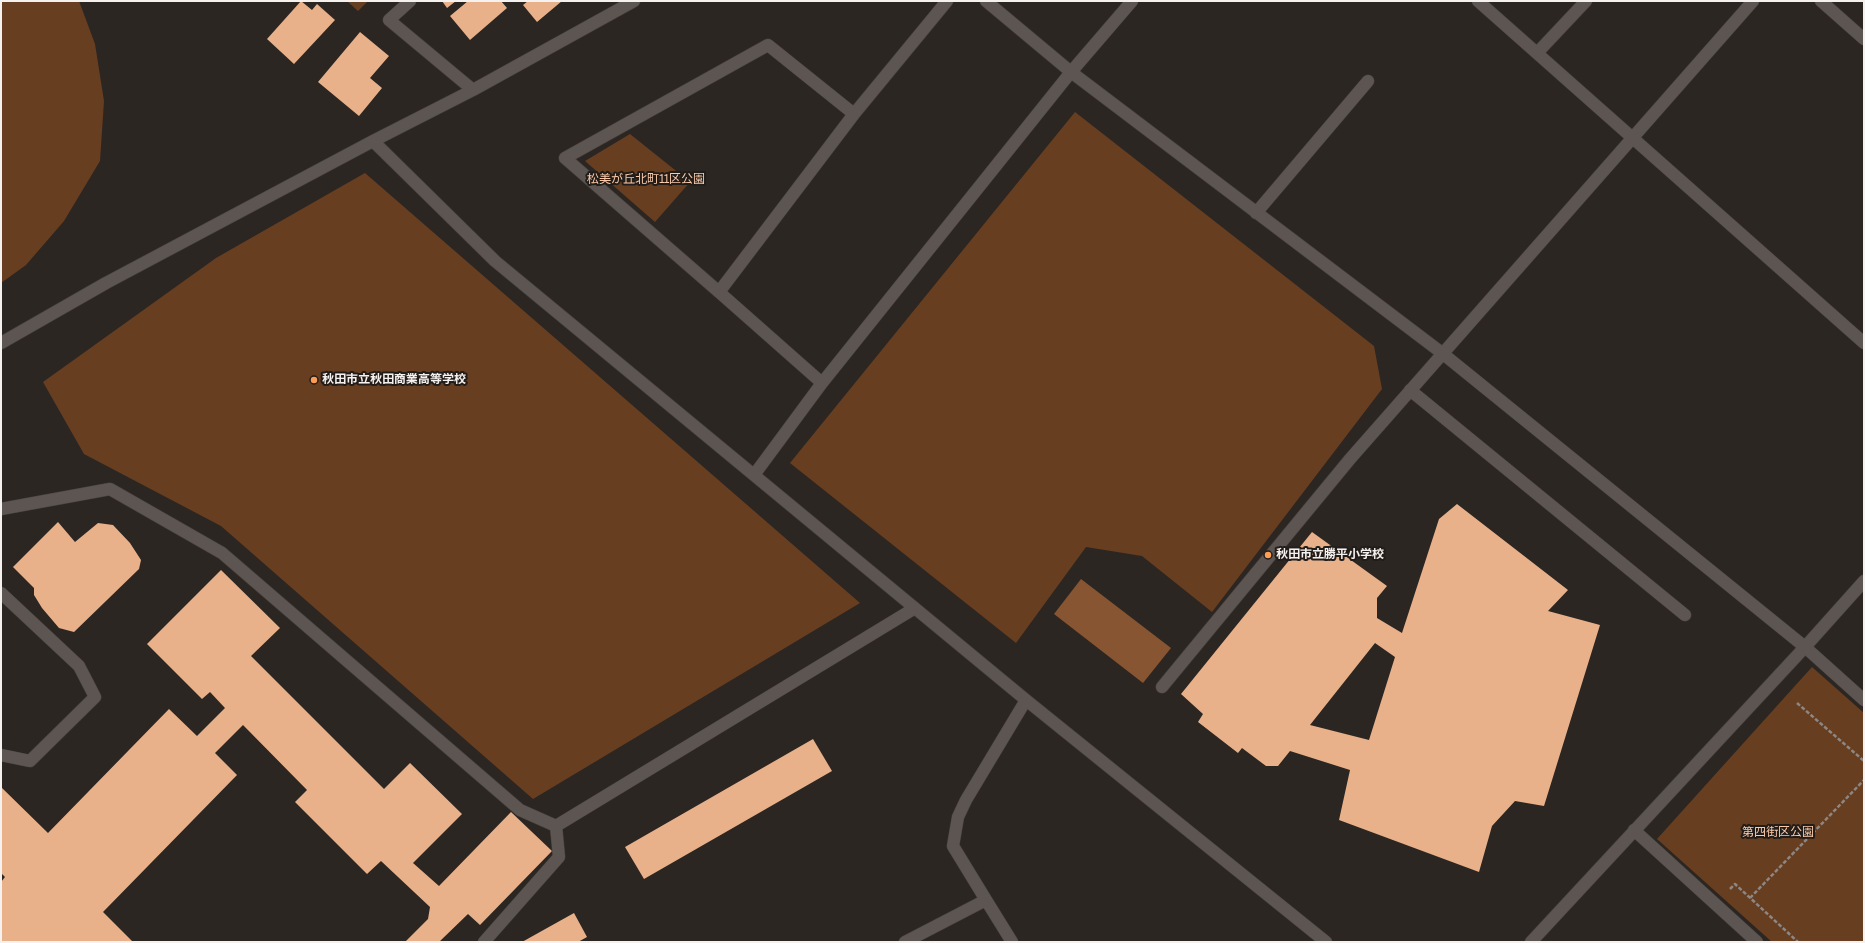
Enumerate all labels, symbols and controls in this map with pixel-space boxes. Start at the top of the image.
park label: 松美が丘北町11区公園 [587,173,705,187]
place label: 秋田市立秋田商業高等学校 [322,373,466,387]
marker: 秋田市立秋田商業高等学校 [309,375,319,385]
place label: 秋田市立勝平小学校 [1276,548,1384,562]
marker: 秋田市立勝平小学校 [1263,550,1273,560]
park label: 第四街区公園 [1742,826,1814,840]

